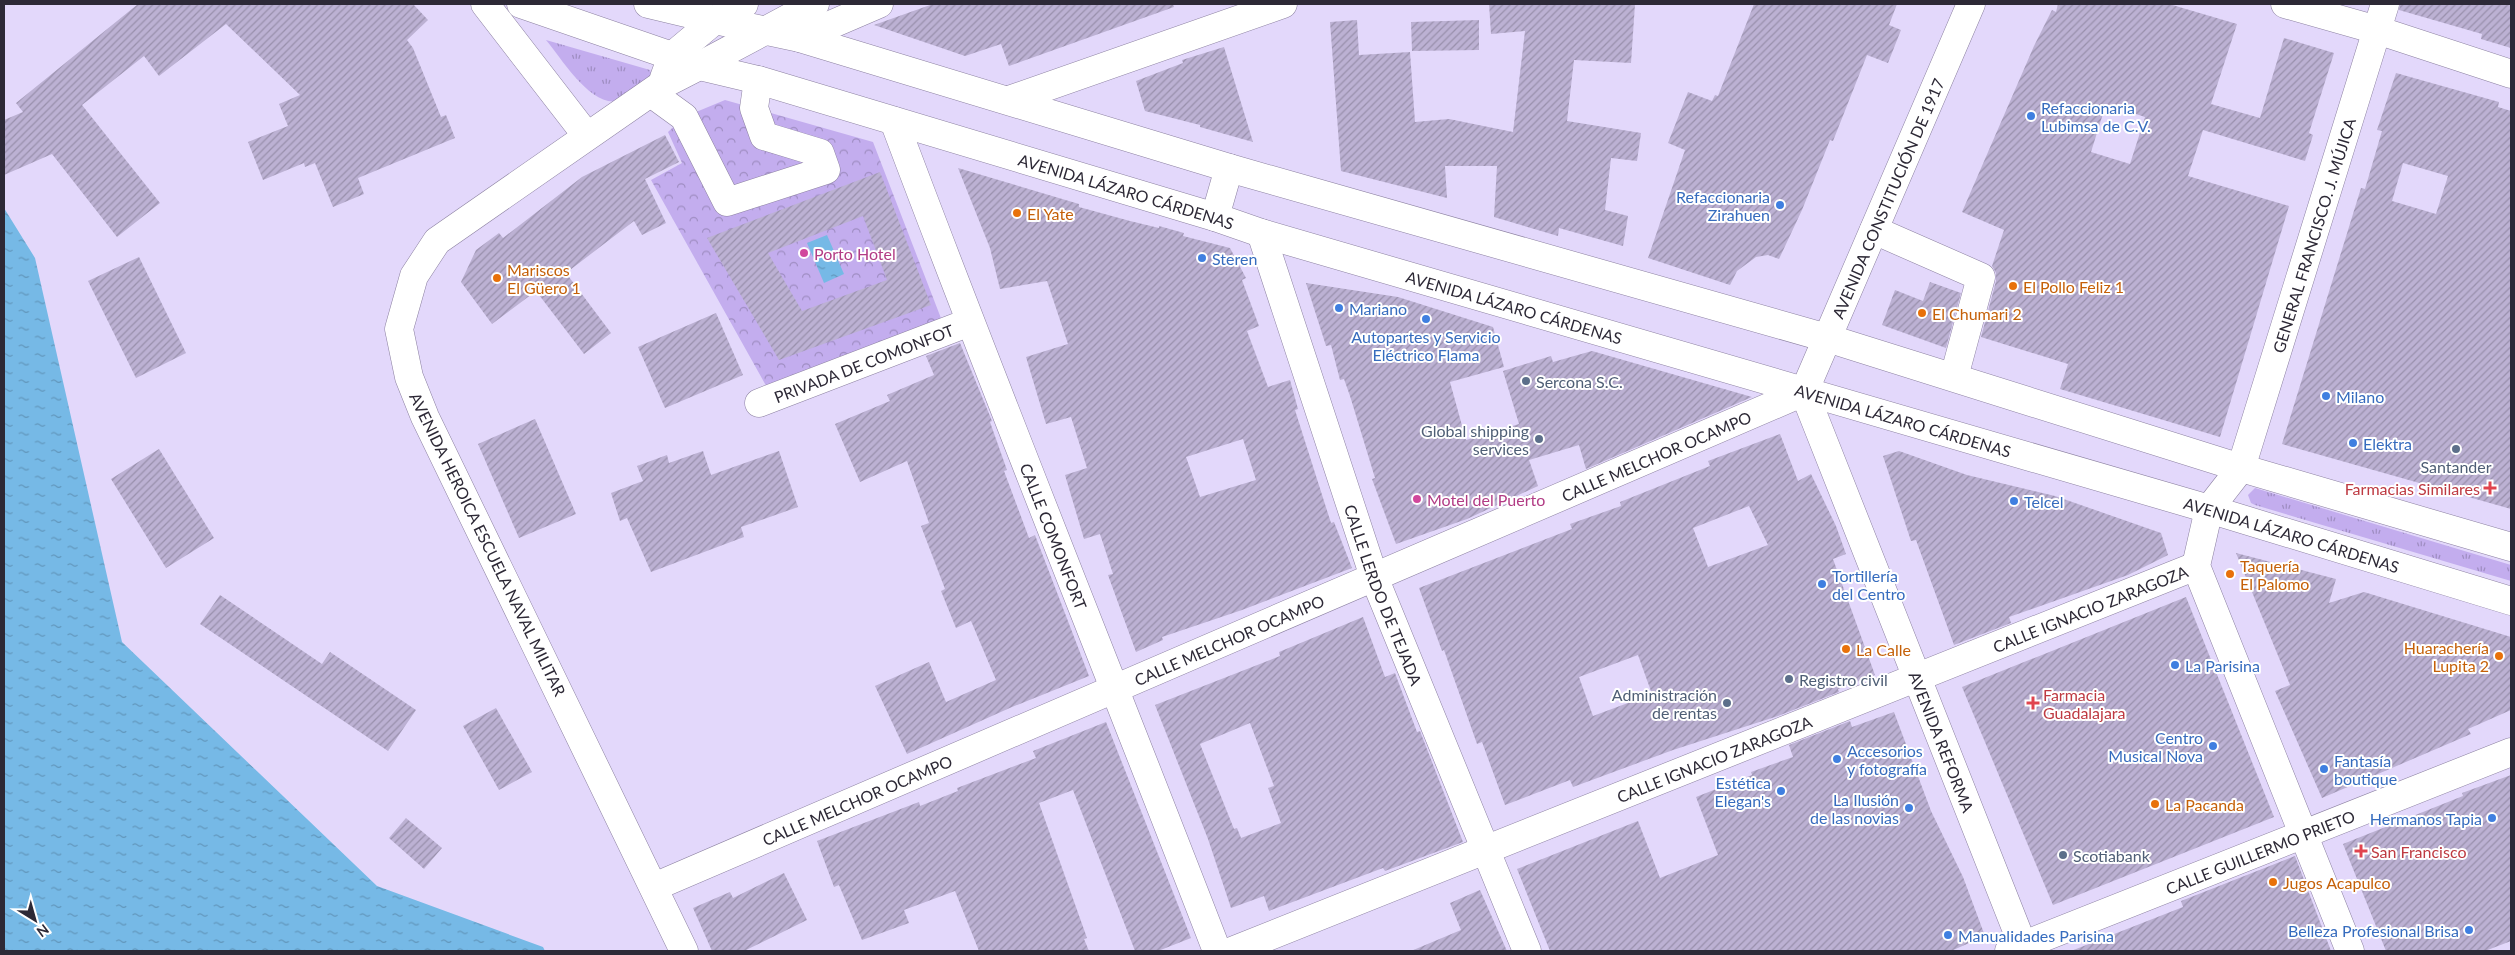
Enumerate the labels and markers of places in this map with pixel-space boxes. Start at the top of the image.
place label: Refaccionaria Lubimsa de C.V. [2041,98,2151,135]
marker: Refaccionaria Lubimsa de C.V. [2025,110,2037,122]
place label: Refaccionaria Zirahuen [1676,187,1770,224]
marker: Refaccionaria Zirahuen [1774,199,1786,211]
place label: El Yate [1027,204,1074,223]
marker: El Yate [1011,207,1023,219]
place label: Porto Hotel [814,244,896,263]
marker: Porto Hotel [798,247,810,259]
place label: Steren [1212,249,1257,268]
marker: Steren [1196,252,1208,264]
place label: Mariscos El Güero 1 [507,260,581,297]
marker: Mariscos El Güero 1 [491,272,503,284]
place label: El Pollo Feliz 1 [2023,277,2124,296]
marker: El Pollo Feliz 1 [2007,280,2019,292]
place label: Mariano [1349,299,1407,318]
marker: Mariano [1333,302,1345,314]
place label: El Chumari 2 [1932,304,2022,323]
marker: El Chumari 2 [1916,307,1928,319]
marker: Autopartes y Servicio Eléctrico Flama [1420,313,1432,325]
place label: Autopartes y Servicio Eléctrico Flama [1351,327,1501,364]
place label: Sercona S.C. [1536,372,1623,391]
marker: Sercona S.C. [1520,375,1532,387]
place label: Milano [2336,387,2384,406]
marker: Milano [2320,390,2332,402]
place label: Global shipping services [1421,421,1529,458]
marker: Global shipping services [1533,433,1545,445]
place label: Elektra [2363,434,2412,453]
marker: Elektra [2347,437,2359,449]
marker: Santander [2450,443,2462,455]
place label: Santander [2420,457,2492,476]
place label: Farmacias Similares [2345,479,2480,498]
marker: Farmacias Similares [2484,482,2496,494]
place label: Motel del Puerto [1427,490,1545,509]
place label: Telcel [2024,492,2063,511]
marker: Motel del Puerto [1411,493,1423,505]
marker: Telcel [2008,495,2020,507]
place label: Taquería El Palomo [2240,556,2309,593]
place label: Tortillería del Centro [1832,566,1905,603]
marker: Taquería El Palomo [2224,568,2236,580]
marker: Tortillería del Centro [1816,578,1828,590]
place label: Huarachería Lupita 2 [2404,638,2489,675]
place label: La Calle [1856,640,1911,659]
marker: La Calle [1840,643,1852,655]
marker: Huarachería Lupita 2 [2493,650,2505,662]
place label: La Parisina [2185,656,2260,675]
marker: La Parisina [2169,659,2181,671]
place label: Registro civil [1799,670,1888,689]
marker: Registro civil [1783,673,1795,685]
place label: Administración de rentas [1612,685,1717,722]
place label: Farmacia Guadalajara [2043,685,2126,722]
marker: Administración de rentas [1721,697,1733,709]
marker: Farmacia Guadalajara [2027,697,2039,709]
place label: Centro Musical Nova [2108,728,2203,765]
marker: Centro Musical Nova [2207,740,2219,752]
place label: Accesorios y fotografía [1847,741,1927,778]
place label: Fantasía boutique [2334,751,2397,788]
marker: Accesorios y fotografía [1831,753,1843,765]
marker: Fantasía boutique [2318,763,2330,775]
place label: Estética Elegan's [1715,773,1771,810]
marker: Estética Elegan's [1775,785,1787,797]
place label: La Ilusión de las novias [1810,790,1899,827]
place label: La Pacanda [2165,795,2244,814]
marker: La Pacanda [2149,798,2161,810]
marker: La Ilusión de las novias [1903,802,1915,814]
place label: Hermanos Tapia [2370,809,2482,828]
marker: Hermanos Tapia [2486,812,2498,824]
place label: San Francisco [2371,842,2466,861]
marker: San Francisco [2355,845,2367,857]
place label: Scotiabank [2073,846,2151,865]
marker: Scotiabank [2057,849,2069,861]
place label: Jugos Acapulco [2283,873,2391,892]
marker: Jugos Acapulco [2267,876,2279,888]
place label: Belleza Profesional Brisa [2288,921,2459,940]
marker: Belleza Profesional Brisa [2463,924,2475,936]
place label: Manualidades Parisina [1958,926,2114,945]
marker: Manualidades Parisina [1942,929,1954,941]

